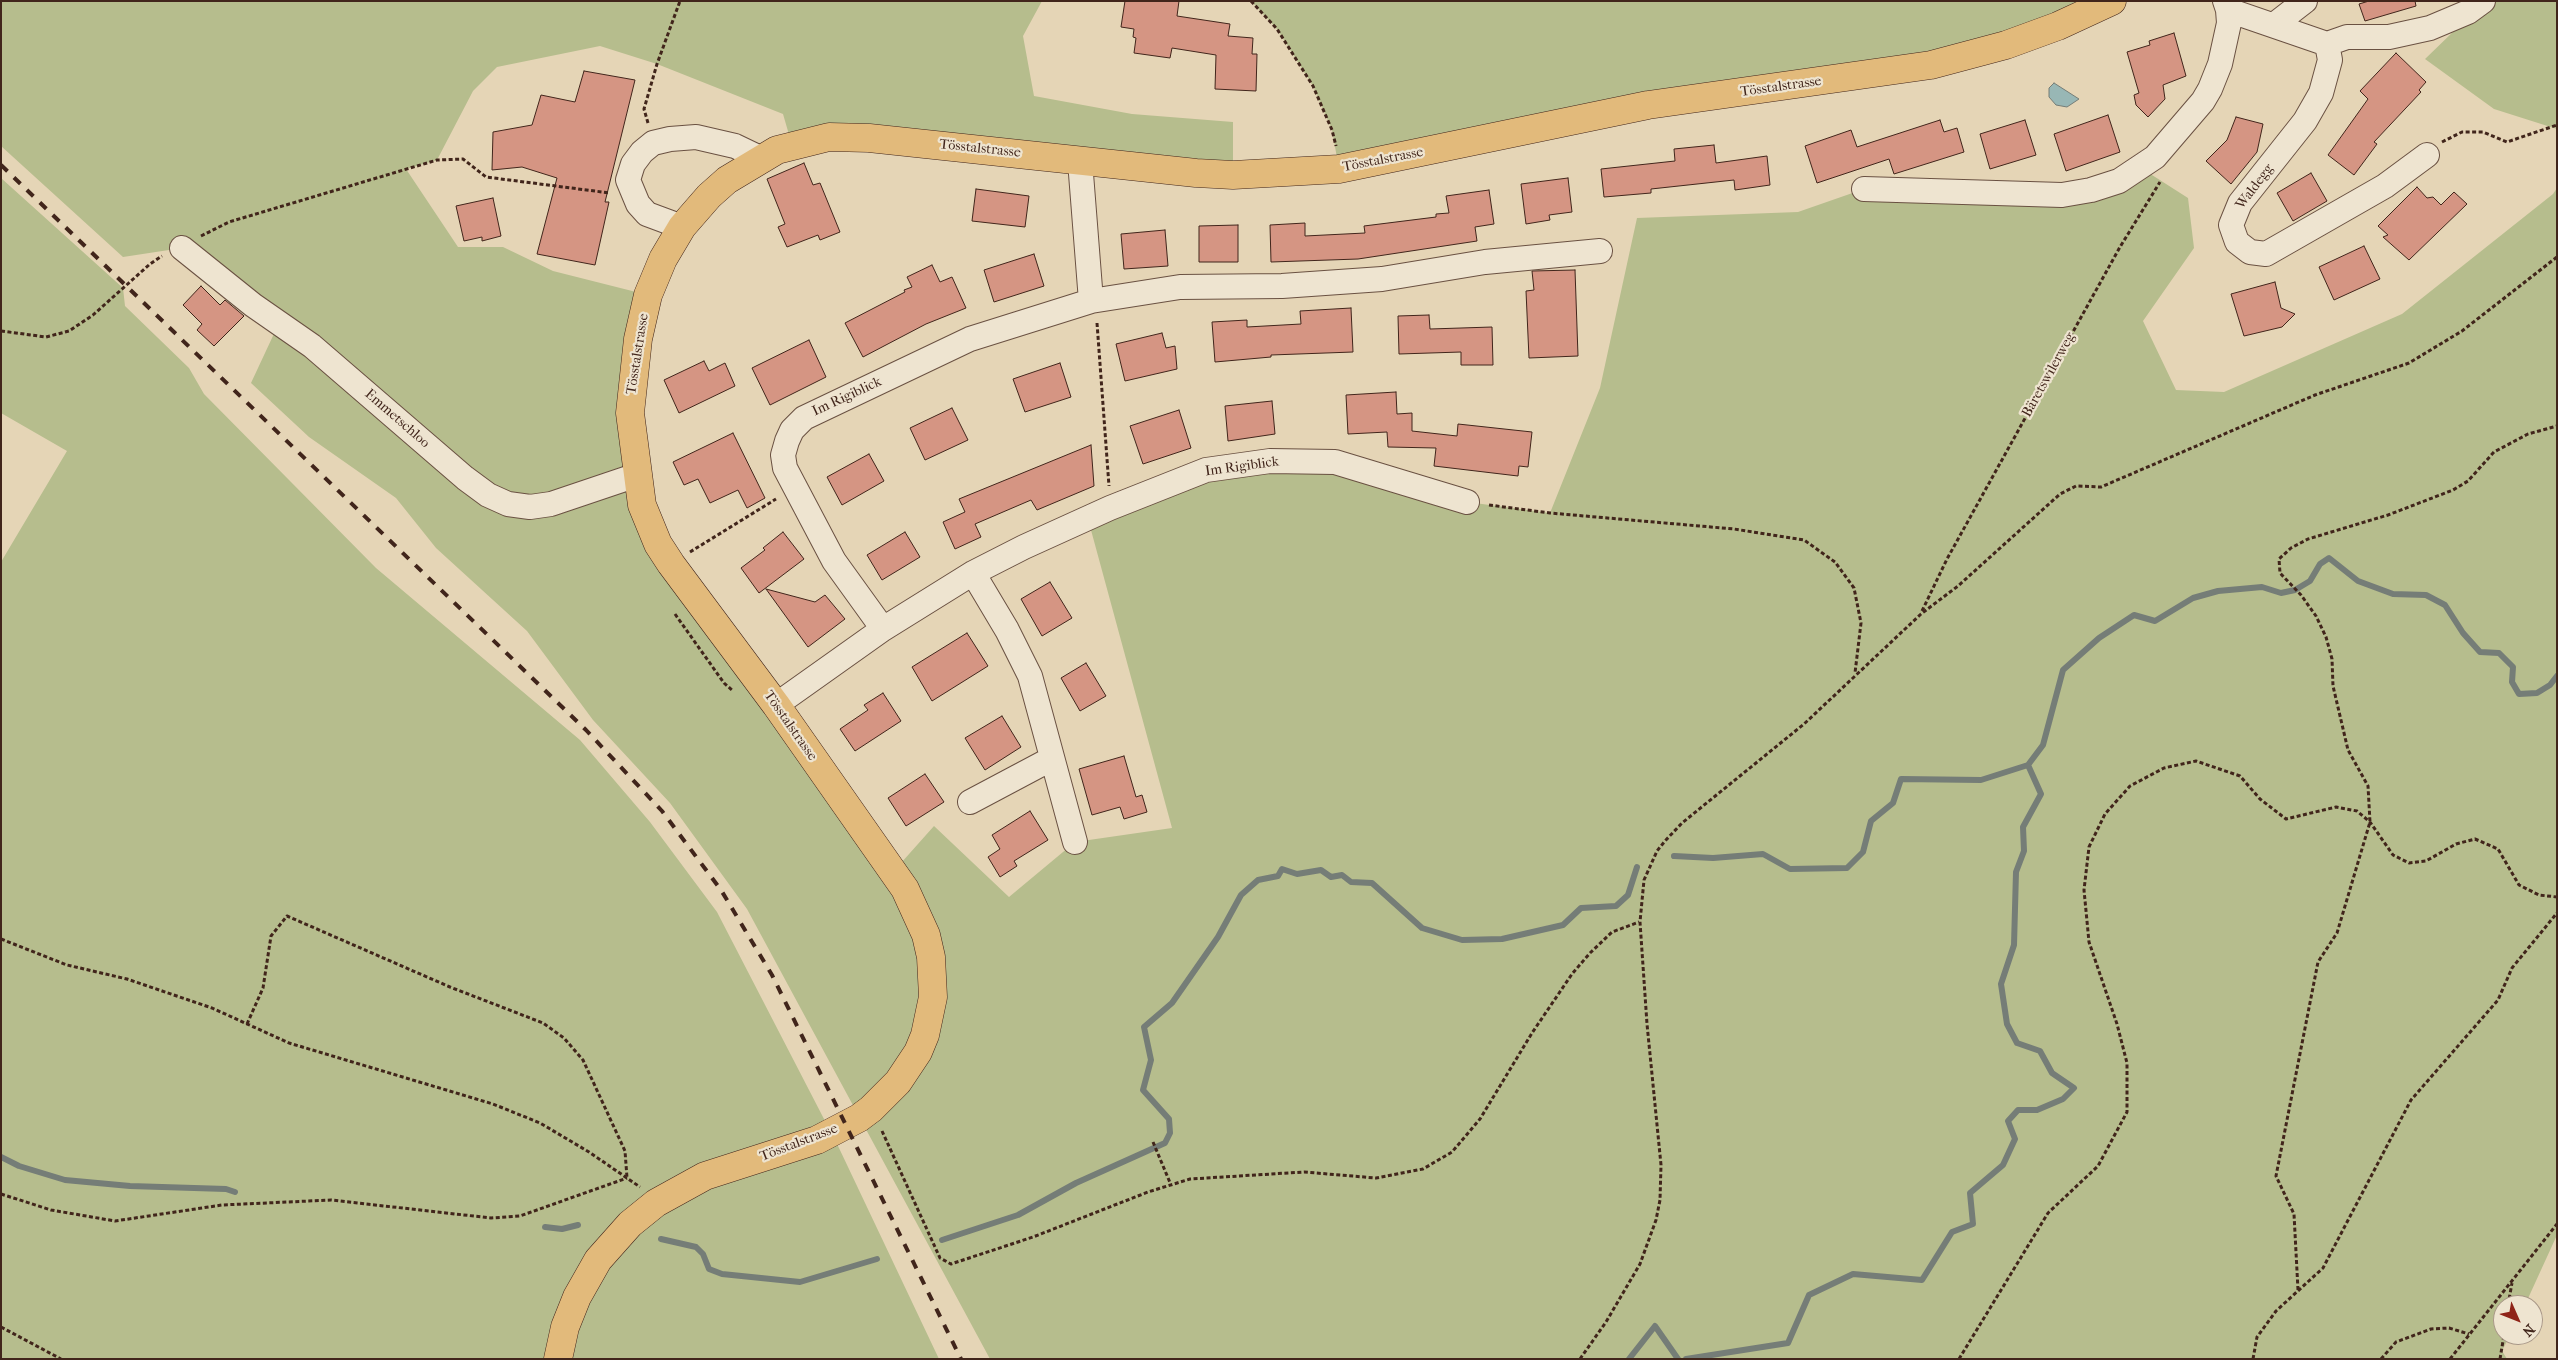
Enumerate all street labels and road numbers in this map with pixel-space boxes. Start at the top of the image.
street label: Tösstalstrasse [1739,73,1823,101]
street label: Tösstalstrasse [938,136,1022,162]
street label: Tösstalstrasse [1341,144,1425,176]
street label: Waldegg [2232,161,2278,213]
street label: Tösstalstrasse [623,312,653,396]
street label: Bäretswilerweg [2019,330,2079,420]
street label: Im Rigiblick [810,374,884,420]
street label: Emmetschloo [361,386,433,452]
street label: Im Rigiblick [1204,454,1280,480]
street label: Tösstalstrasse [760,688,820,764]
street label: Tösstalstrasse [758,1121,840,1165]

